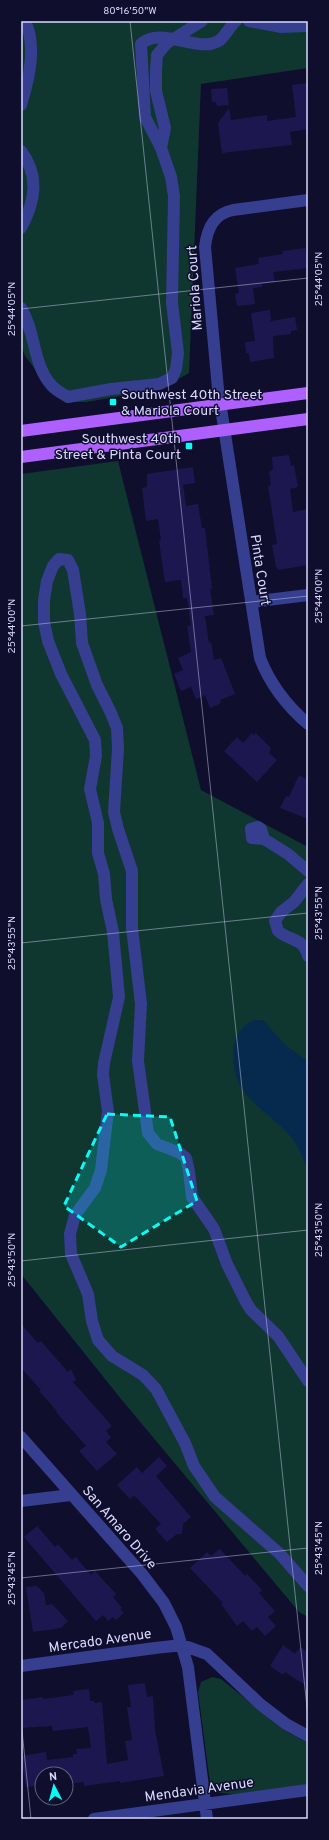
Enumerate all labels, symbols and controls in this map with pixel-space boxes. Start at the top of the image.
text: 80°16'50"W [103,5,157,18]
street label: Mariola Court [184,245,207,331]
text: 25°44'05"N [313,252,326,306]
text: 25°44'05"N [6,282,19,336]
place label: Southwest 40th Street & Mariola Court [121,387,262,420]
marker: Southwest 40th Street & Mariola Court [108,397,118,407]
place label: Southwest 40th Street & Pinta Court [55,431,181,464]
marker: Southwest 40th Street & Pinta Court [184,441,194,451]
street label: Pinta Court [246,533,274,607]
text: 25°44'00"N [313,569,326,623]
text: 25°44'00"N [6,599,19,653]
text: 25°43'55"N [313,886,326,940]
text: 25°43'55"N [6,916,19,970]
text: 25°43'50"N [313,1203,326,1257]
text: 25°43'50"N [6,1233,19,1287]
street label: San Amaro Drive [78,1483,160,1573]
text: 25°43'45"N [313,1521,326,1575]
text: 25°43'45"N [6,1551,19,1605]
street label: Mercado Avenue [48,1626,153,1657]
north arrow [34,1766,74,1806]
text: N [48,1770,58,1784]
street label: Mendavia Avenue [144,1774,255,1807]

